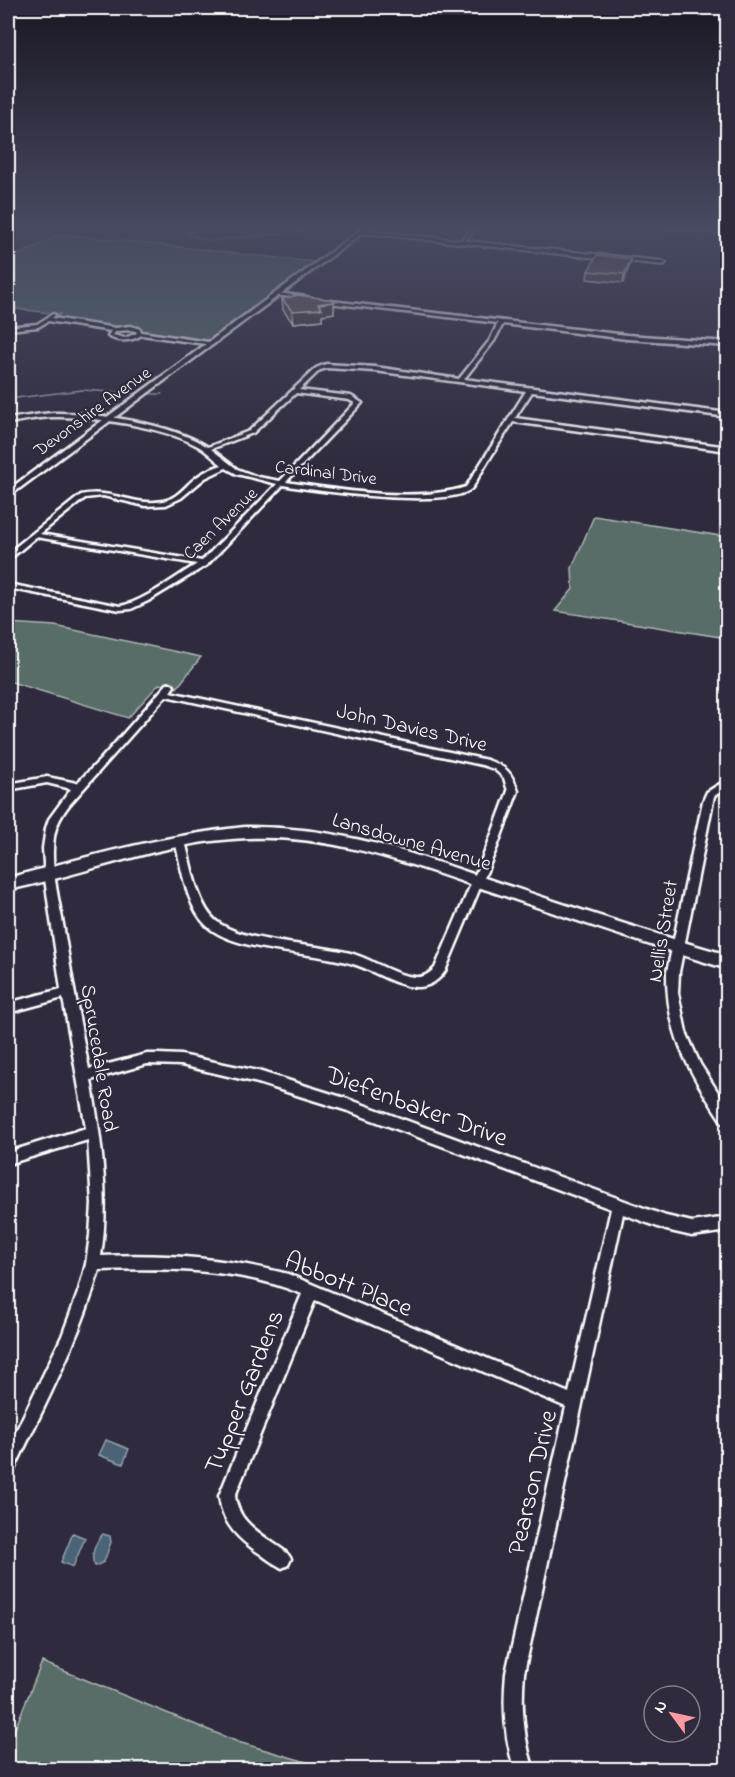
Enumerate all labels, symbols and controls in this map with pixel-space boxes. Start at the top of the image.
street label: Devonshire Avenue [28,361,158,465]
street label: Cardinal Drive [273,455,379,493]
street label: Caen Avenue [178,481,265,567]
street label: John Davies Drive [333,697,491,761]
street label: Lansdowne Avenue [328,806,495,880]
street label: Nellis Street [641,878,687,985]
street label: Sprucedale Road [72,982,125,1134]
street label: Diefenbaker Drive [319,1057,513,1159]
street label: Abbott Place [278,1243,418,1329]
street label: Tupper Gardens [196,1305,296,1480]
street label: Pearson Drive [499,1406,569,1559]
north arrow [642,1684,702,1744]
text: N [648,1696,674,1718]

